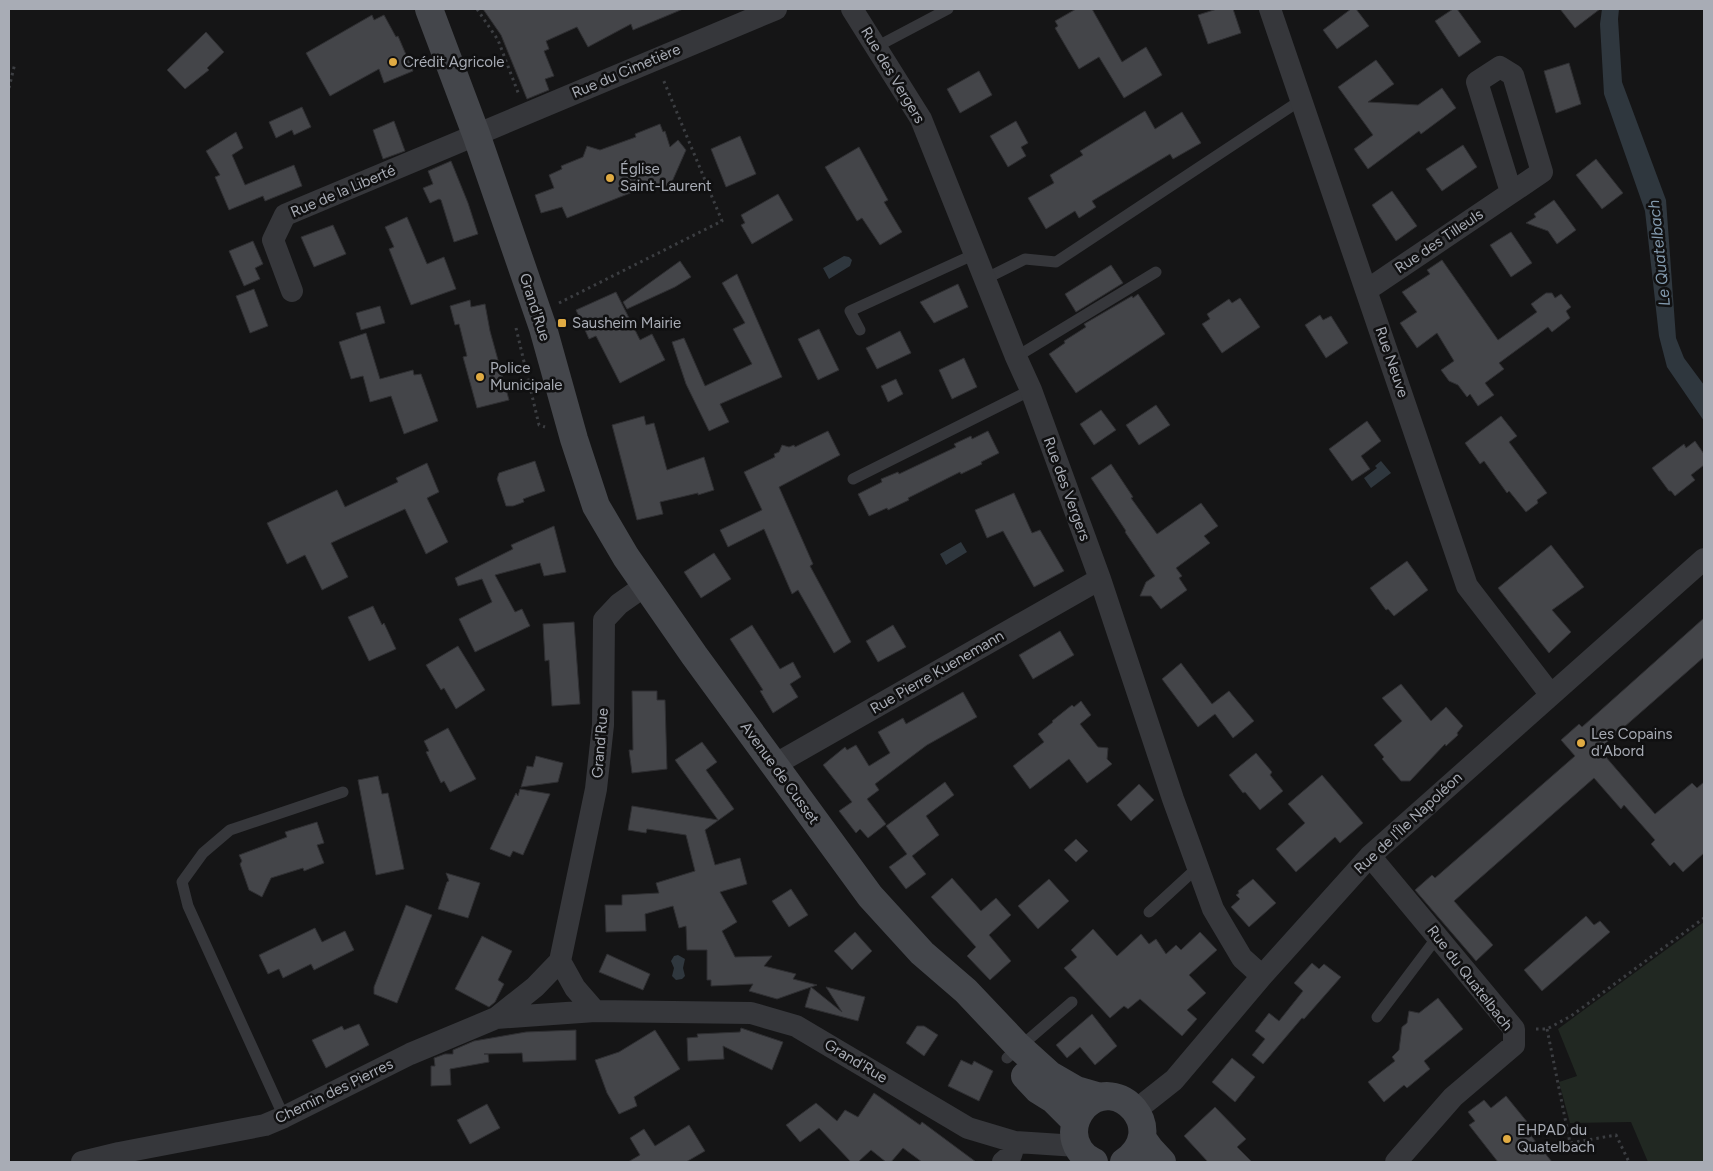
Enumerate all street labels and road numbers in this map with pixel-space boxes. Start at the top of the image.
street label: Rue des Vergers [857,23,929,127]
street label: Rue du Cimetière [569,40,683,102]
street label: Rue de la Liberté [288,161,398,221]
street label: Rue des Tilleuls [1391,205,1487,277]
street label: Grand'Rue [516,271,554,343]
street label: Rue Neuve [1372,324,1412,400]
street label: Rue des Vergers [1040,434,1094,544]
street label: Rue Pierre Kuenemann [867,626,1007,718]
street label: Grand'Rue [588,707,612,779]
street label: Avenue de Cusset [737,718,823,828]
street label: Rue de l'Île Napoléon [1350,768,1466,878]
street label: Rue du Quatelbach [1423,922,1517,1034]
street label: Grand'Rue [821,1035,891,1087]
street label: Chemin des Pierres [272,1055,396,1127]

